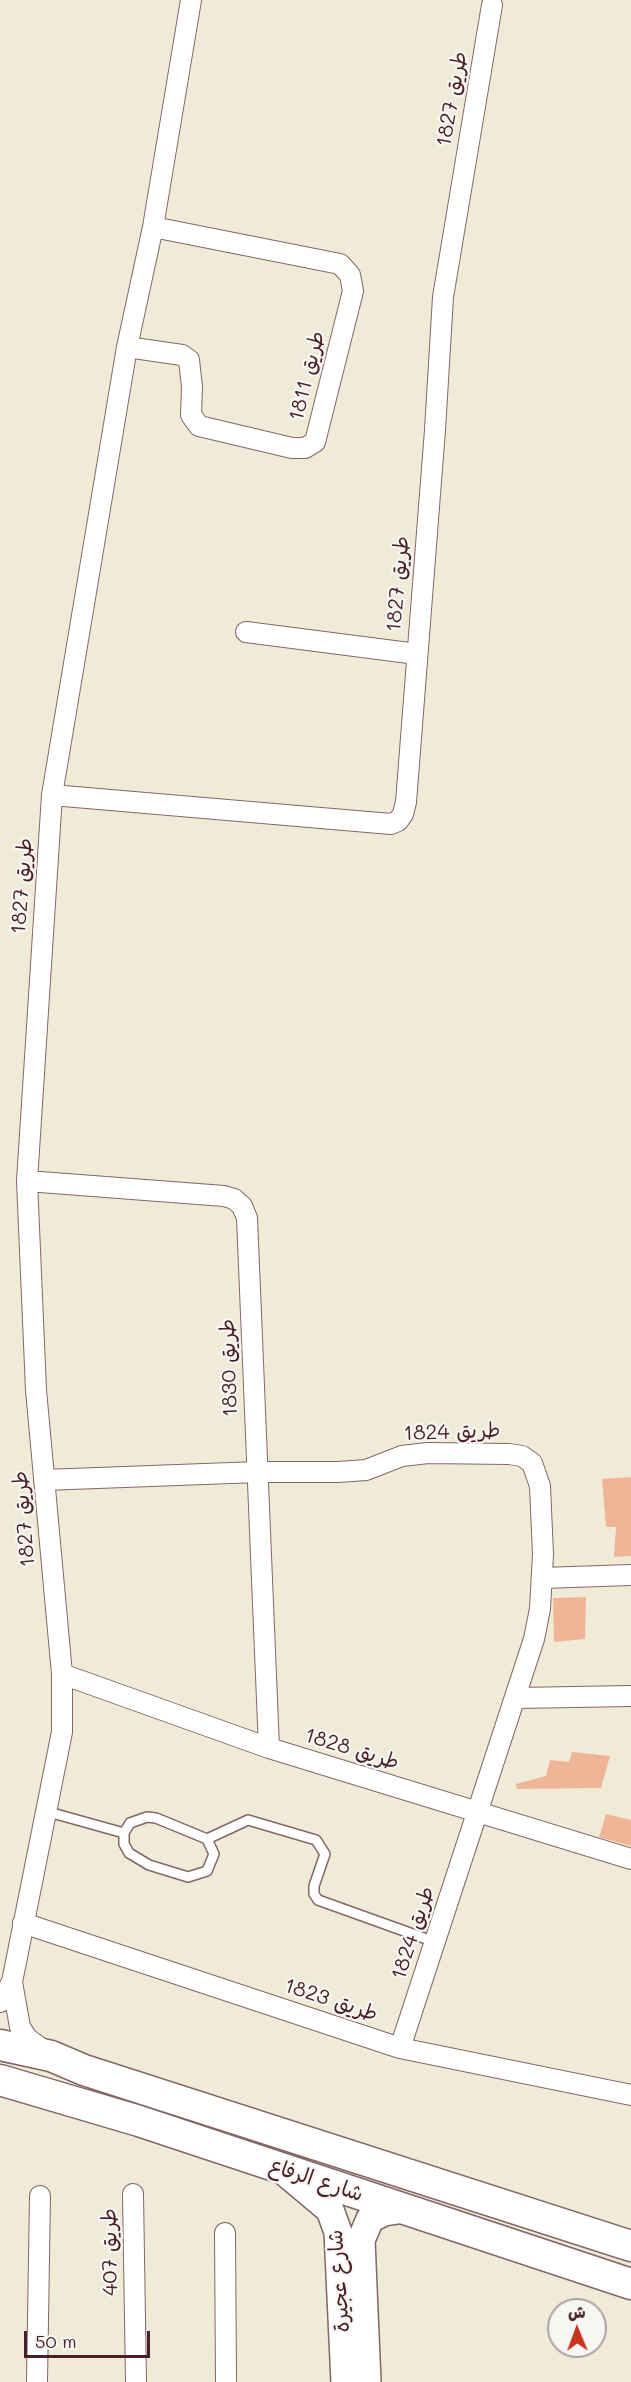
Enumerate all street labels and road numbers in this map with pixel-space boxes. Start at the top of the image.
street label: طريق 1827 [431,49,473,149]
street label: طريق 1811 [284,328,330,424]
street label: طريق 1827 [381,535,415,633]
street label: طريق 1827 [6,837,38,935]
street label: طريق 1830 [215,1319,243,1417]
street label: طريق 1824 [403,1418,501,1446]
street label: طريق 1827 [7,1470,41,1568]
street label: طريق 1828 [302,1723,402,1775]
street label: طريق 1824 [386,1883,440,1983]
street label: طريق 1823 [281,1973,381,2027]
street label: شارع الرفاع [266,2153,366,2207]
street label: طريق 407 [97,2208,123,2296]
street label: شارع عجيرة [323,2229,355,2333]

